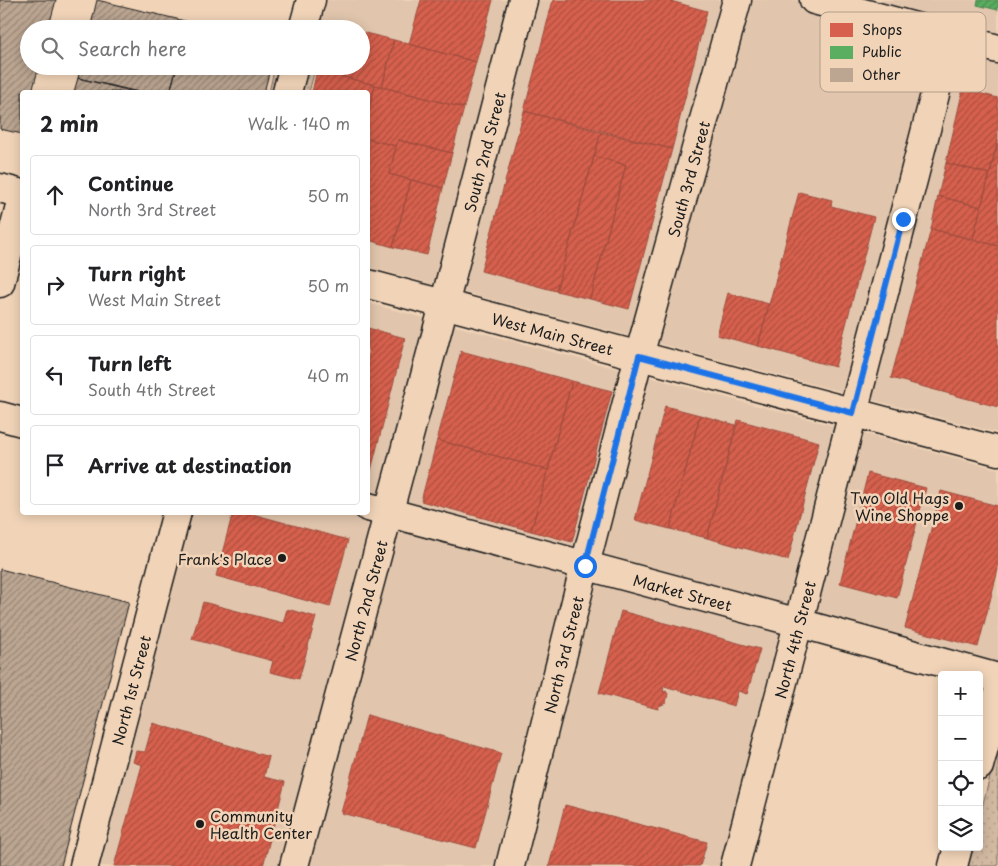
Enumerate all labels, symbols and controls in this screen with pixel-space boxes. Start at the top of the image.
legend [820,12,986,92]
text: Shops [862,19,902,40]
search box [20,20,370,75]
icon: search [38,34,66,62]
text: Search here [78,34,187,62]
text: Public [862,41,902,62]
text: Other [862,64,901,85]
street label: South 2nd Street [457,89,510,214]
text: 2 min [40,107,99,139]
text: Walk · 140 m [248,111,350,135]
street label: South 3rd Street [661,118,715,239]
text: Continue [88,169,174,197]
icon: ahead [41,181,69,209]
text: 50 m [308,183,349,207]
text: North 3rd Street [88,197,216,221]
route end [892,208,915,231]
text: Turn right [88,259,186,287]
icon: right [41,271,69,299]
text: 50 m [308,273,349,297]
text: West Main Street [88,287,221,311]
street label: West Main Street [489,306,616,360]
text: Turn left [88,349,172,377]
icon: left [41,361,69,389]
text: 40 m [307,363,349,387]
text: South 4th Street [88,377,216,401]
icon: arrive [41,451,69,479]
text: Arrive at destination [88,451,292,479]
place label: Two Old Hags Wine Shoppe [850,486,949,526]
marker: Two Old Hags Wine Shoppe [953,500,965,512]
street label: North 2nd Street [338,537,392,663]
place label: Frank's Place [178,547,272,570]
marker: Frank's Place [276,552,288,564]
route start [574,555,597,578]
street label: Market Street [631,567,735,616]
street label: North 4th Street [768,578,820,701]
street label: North 3rd Street [537,593,588,716]
street label: North 1st Street [105,632,156,748]
map controls [938,671,983,851]
button: + [938,671,983,716]
button: − [938,716,983,761]
button: locate [938,761,983,806]
place label: Community Health Center [210,804,312,844]
button: layers [938,806,983,851]
marker: Community Health Center [194,818,206,830]

